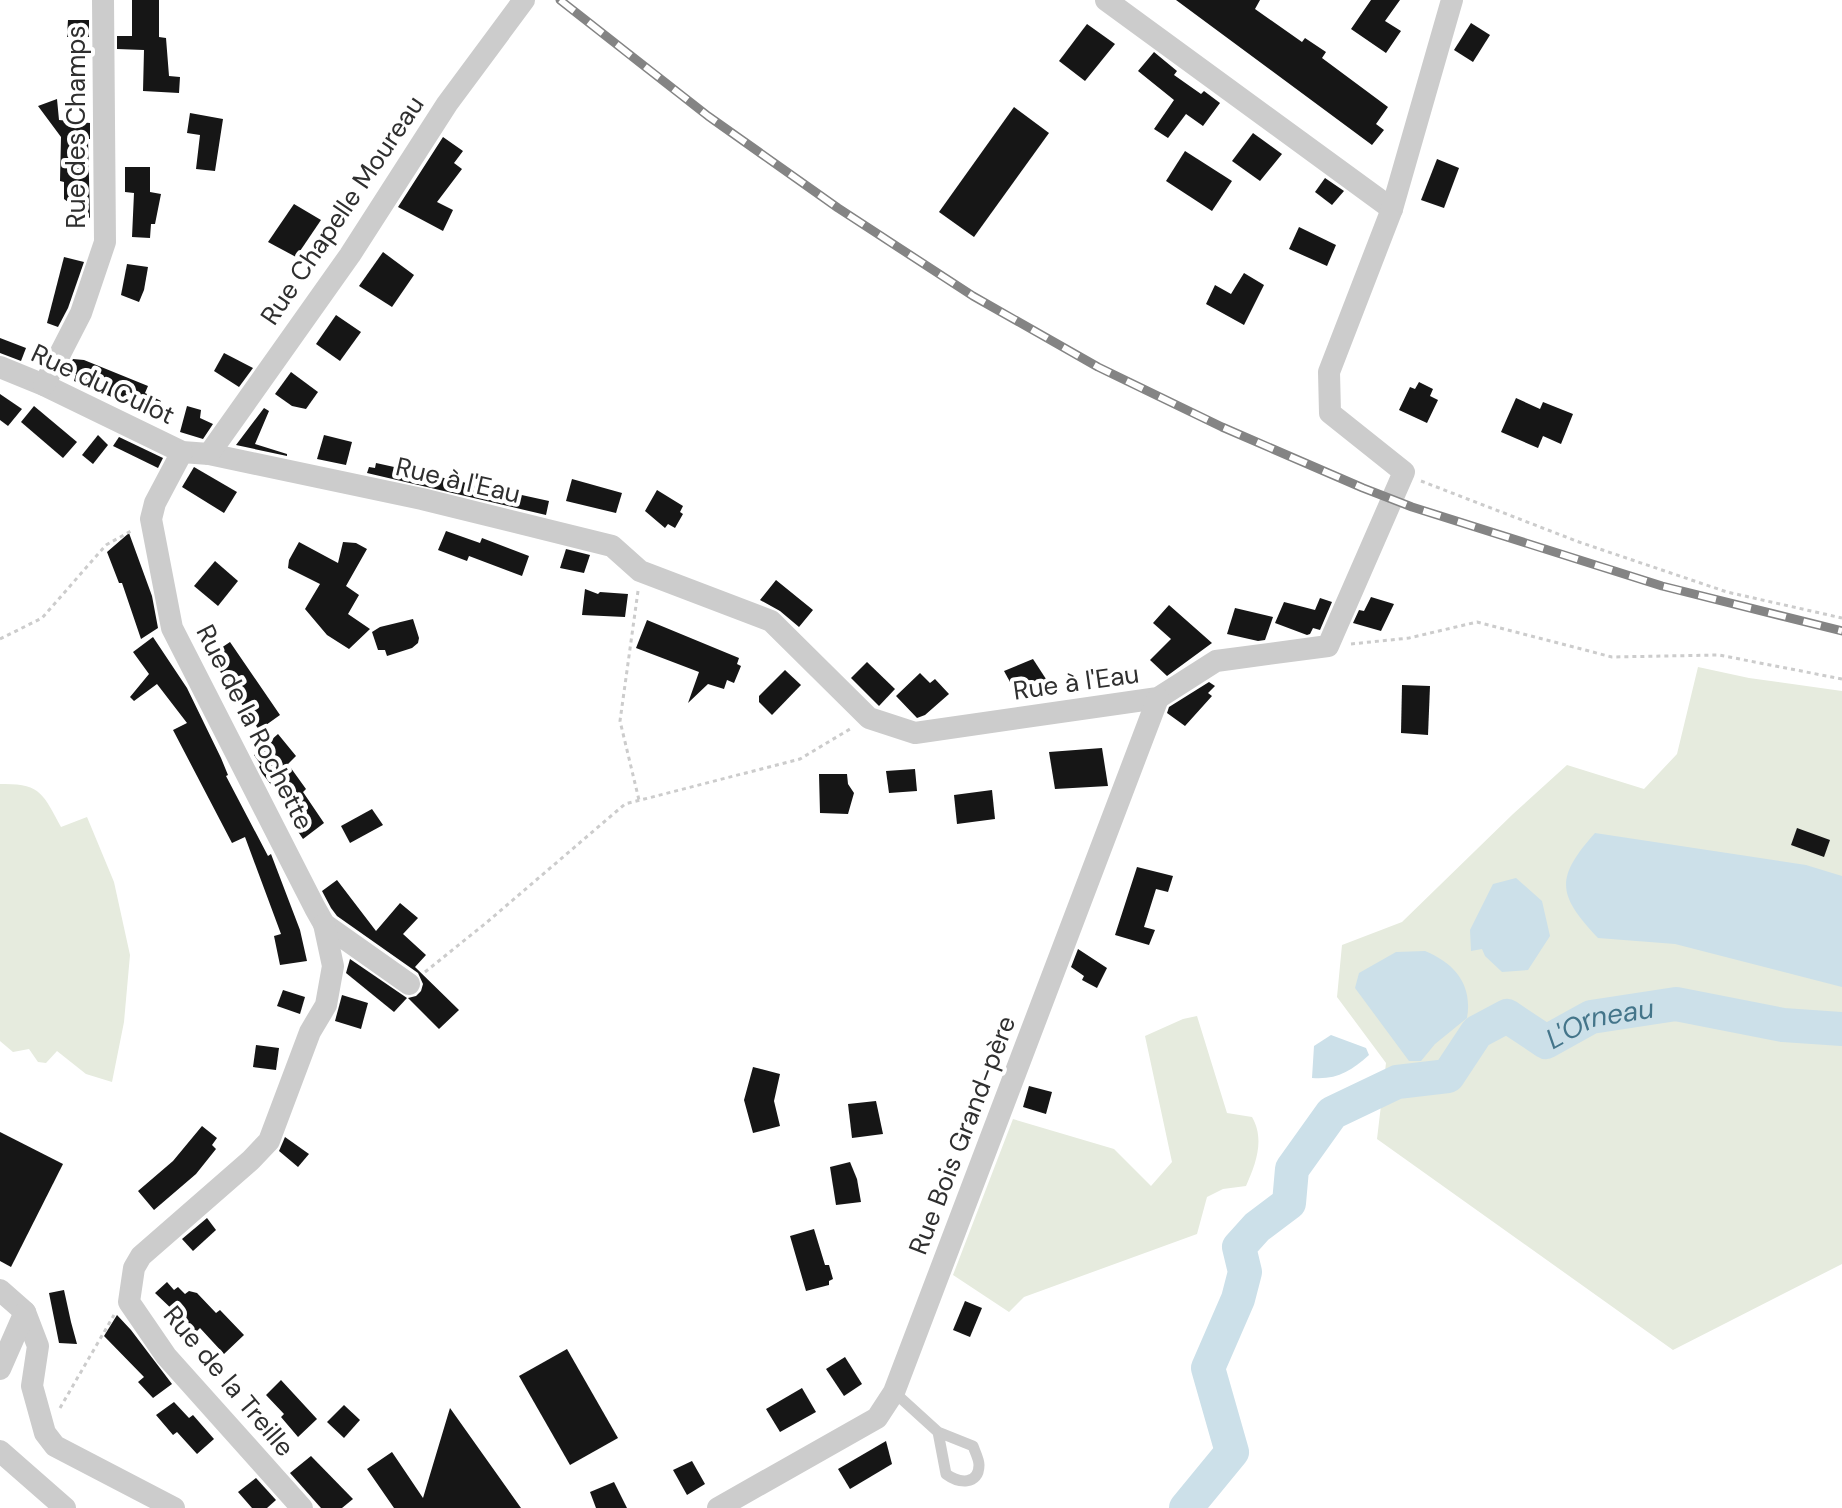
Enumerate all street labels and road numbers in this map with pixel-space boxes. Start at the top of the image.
street label: Rue des Champs [59,25,93,229]
street label: Rue Chapelle Moureau [253,89,431,331]
street label: Rue du Culot [26,336,180,432]
street label: Rue à l'Eau [392,449,524,511]
street label: Rue de la Rochette [189,619,321,835]
street label: Rue à l'Eau [1011,656,1141,708]
street label: Rue Bois Grand-père [901,1011,1023,1259]
street label: Rue de la Treille [156,1299,302,1463]

